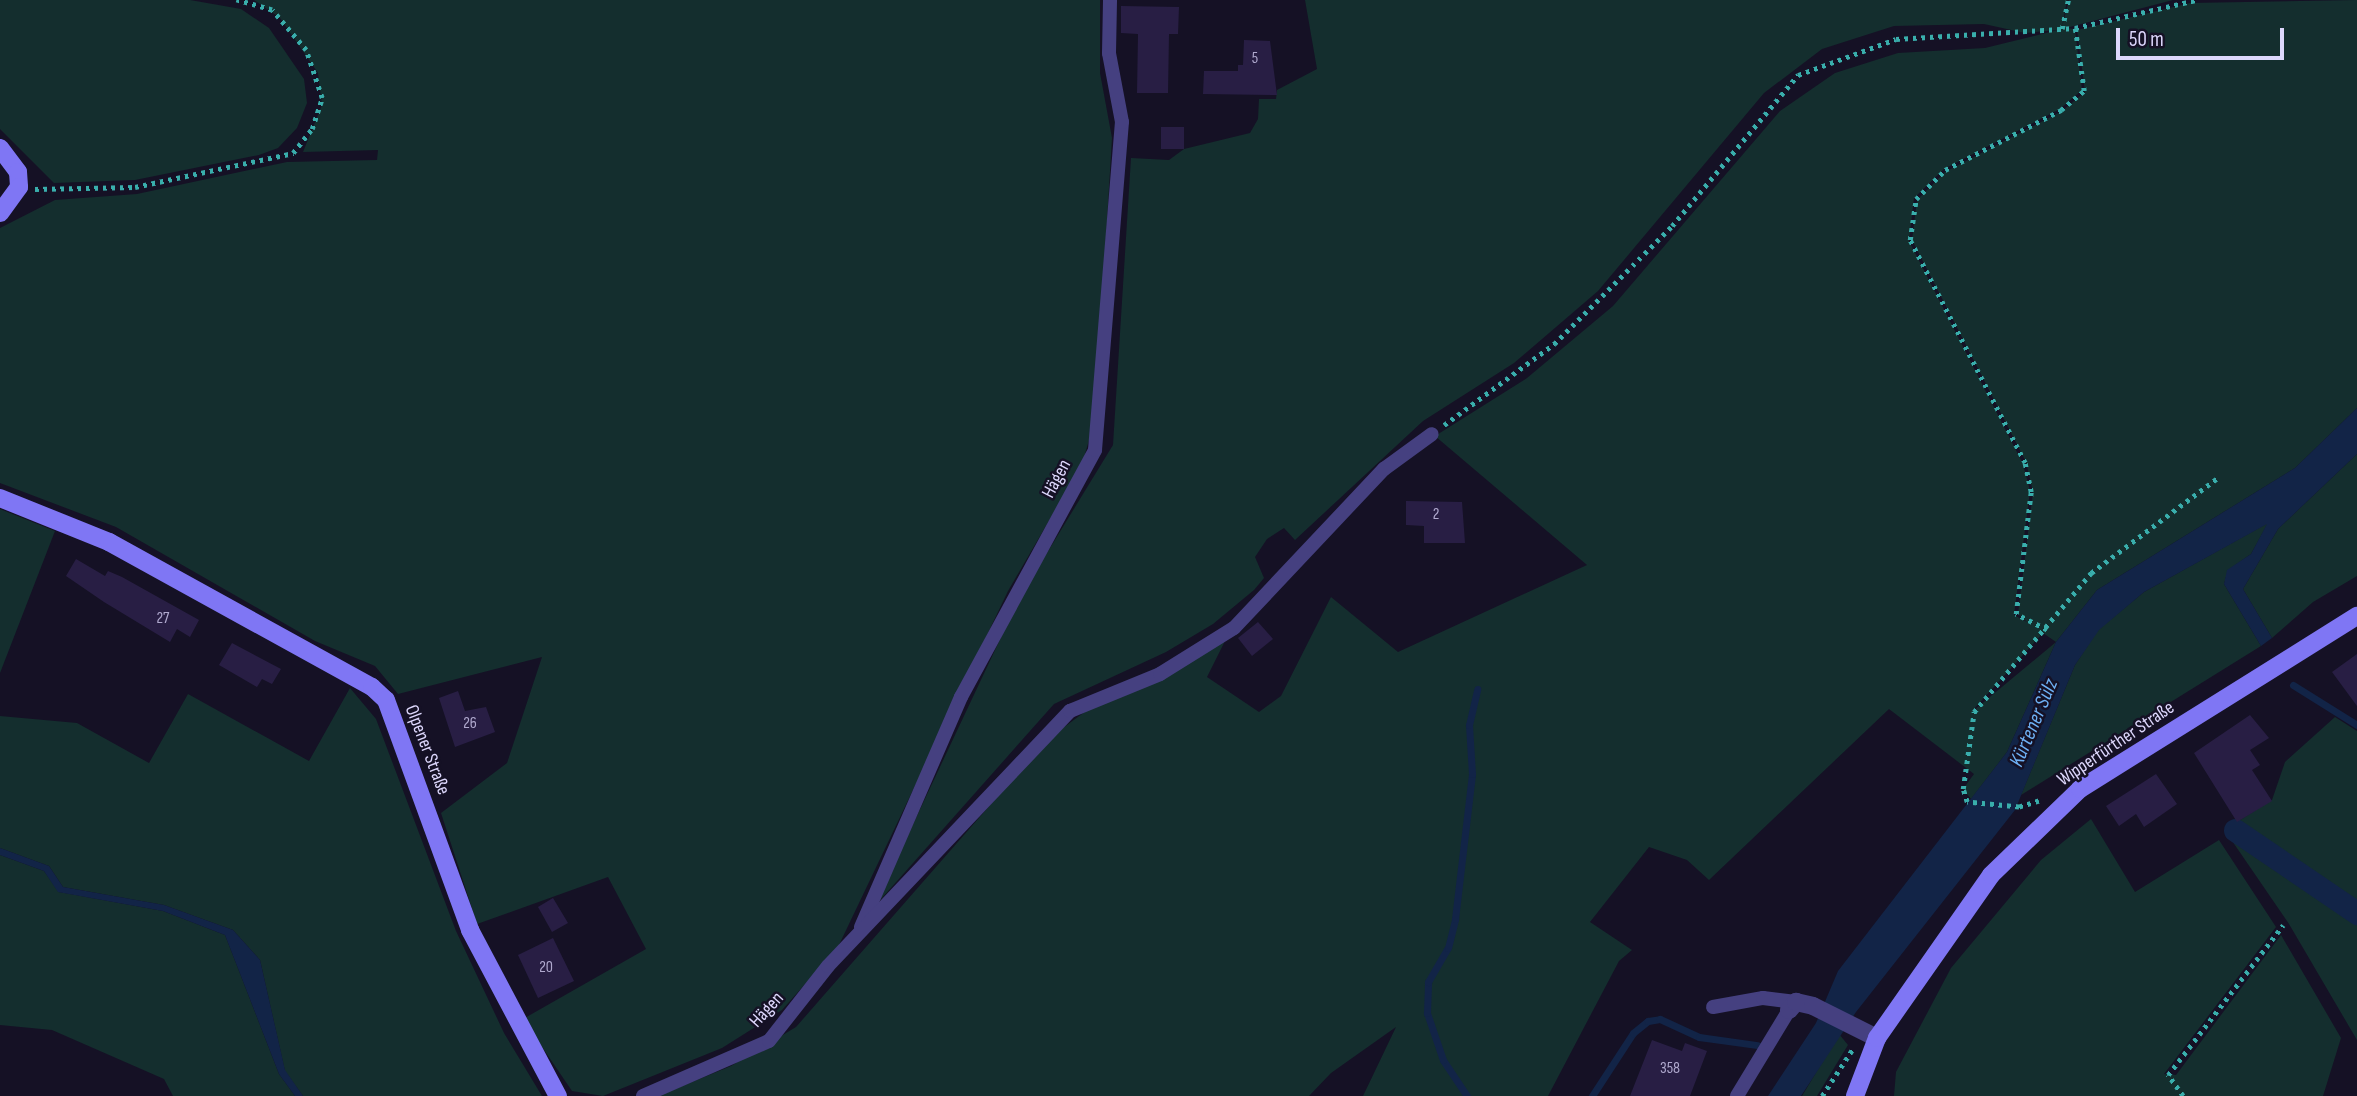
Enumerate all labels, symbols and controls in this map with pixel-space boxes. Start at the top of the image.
scale bar [2119,14,2287,58]
text: 50 m [2129,27,2164,52]
house number: 5 [1252,49,1258,69]
street label: Hägen [1037,456,1077,502]
house number: 2 [1433,505,1439,525]
house number: 27 [156,609,170,629]
water label: Kürtener Sülz [2004,675,2064,771]
street label: Wipperfürther Straße [2053,696,2179,792]
street label: Olpener Straße [399,702,455,798]
house number: 26 [463,714,477,734]
house number: 20 [539,958,553,978]
street label: Hägen [745,987,789,1033]
house number: 358 [1660,1059,1680,1079]

